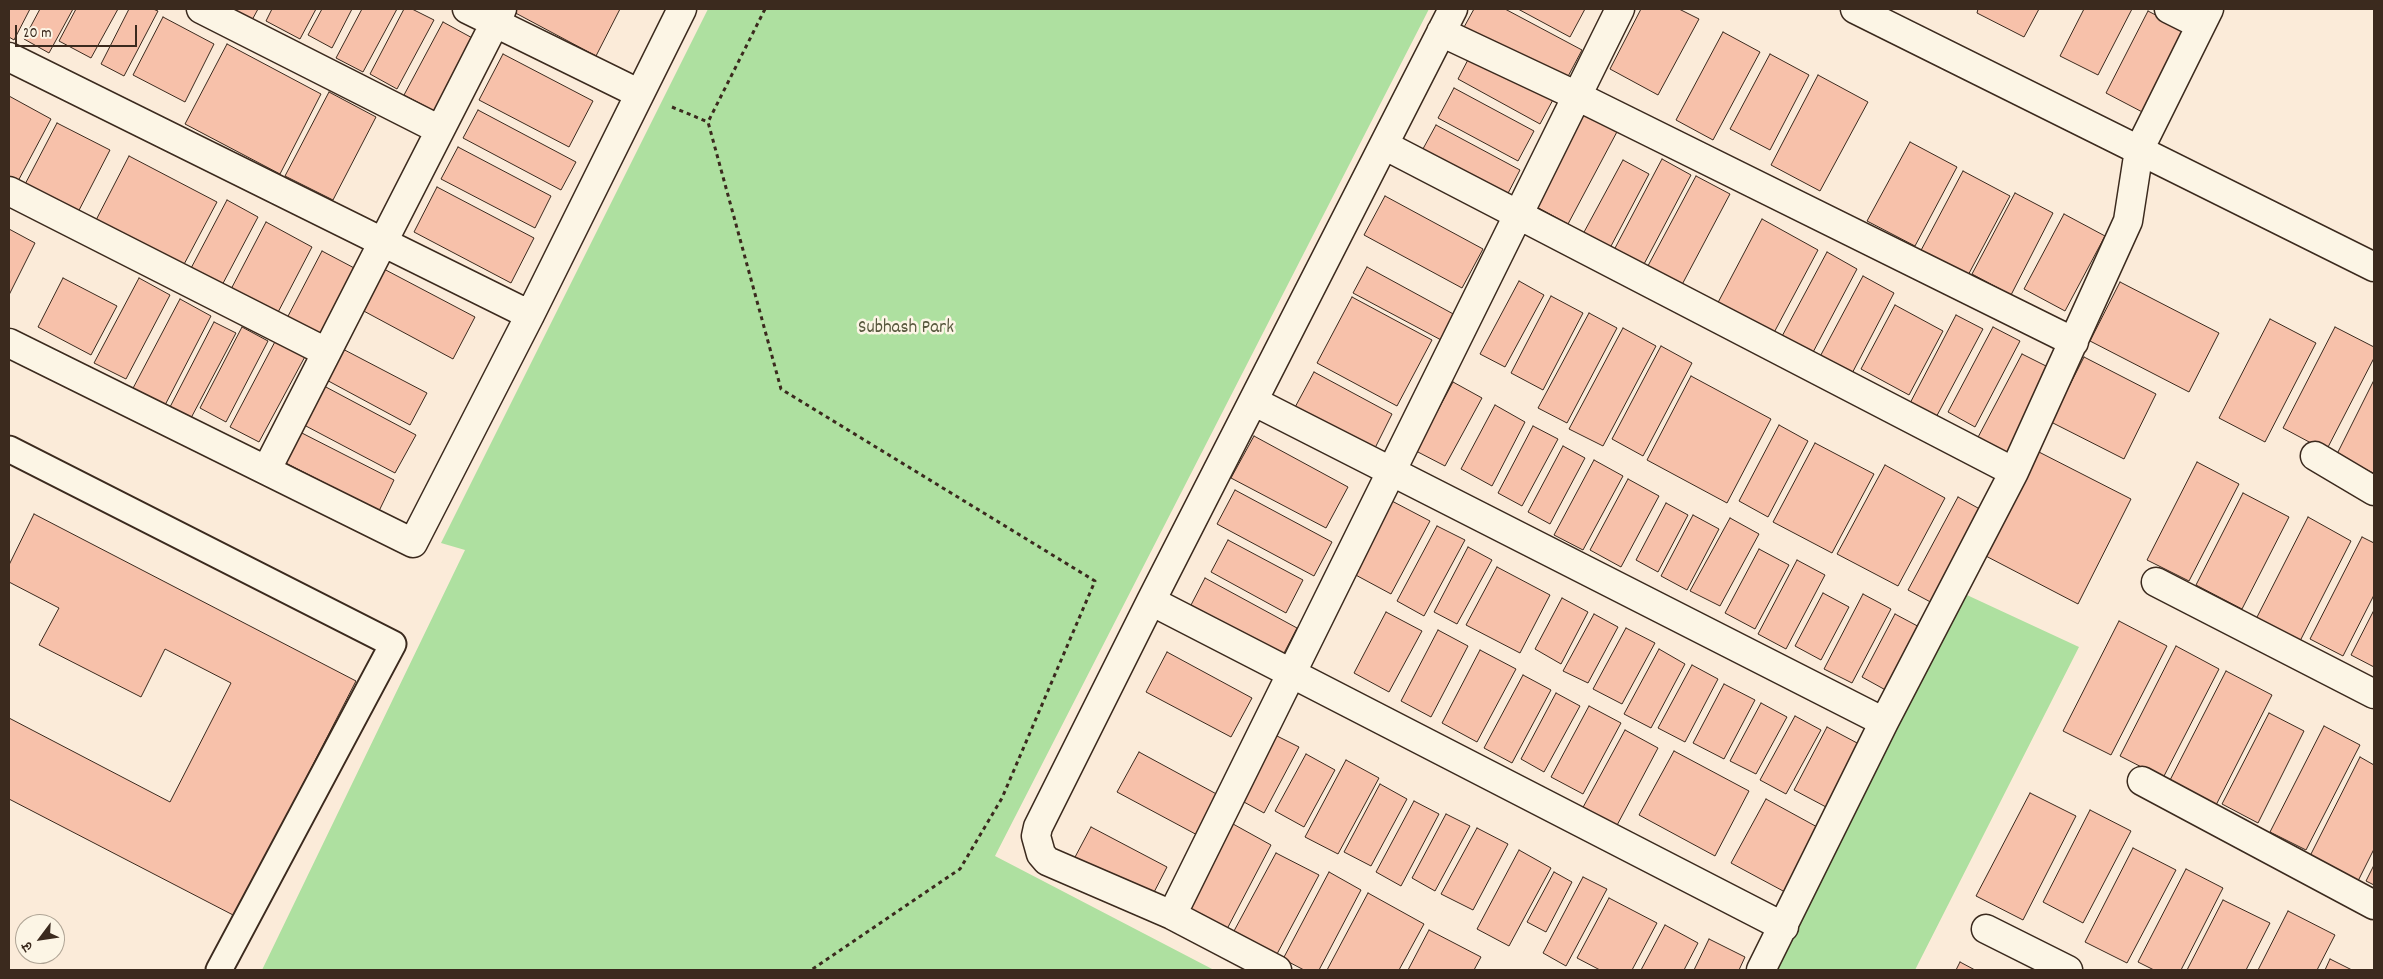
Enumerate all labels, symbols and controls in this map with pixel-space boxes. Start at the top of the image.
scale bar [18,15,140,47]
text: 20 m [23,23,51,45]
park label: Subhash Park [858,318,954,340]
north arrow [15,914,65,964]
text: उ [17,938,39,955]

